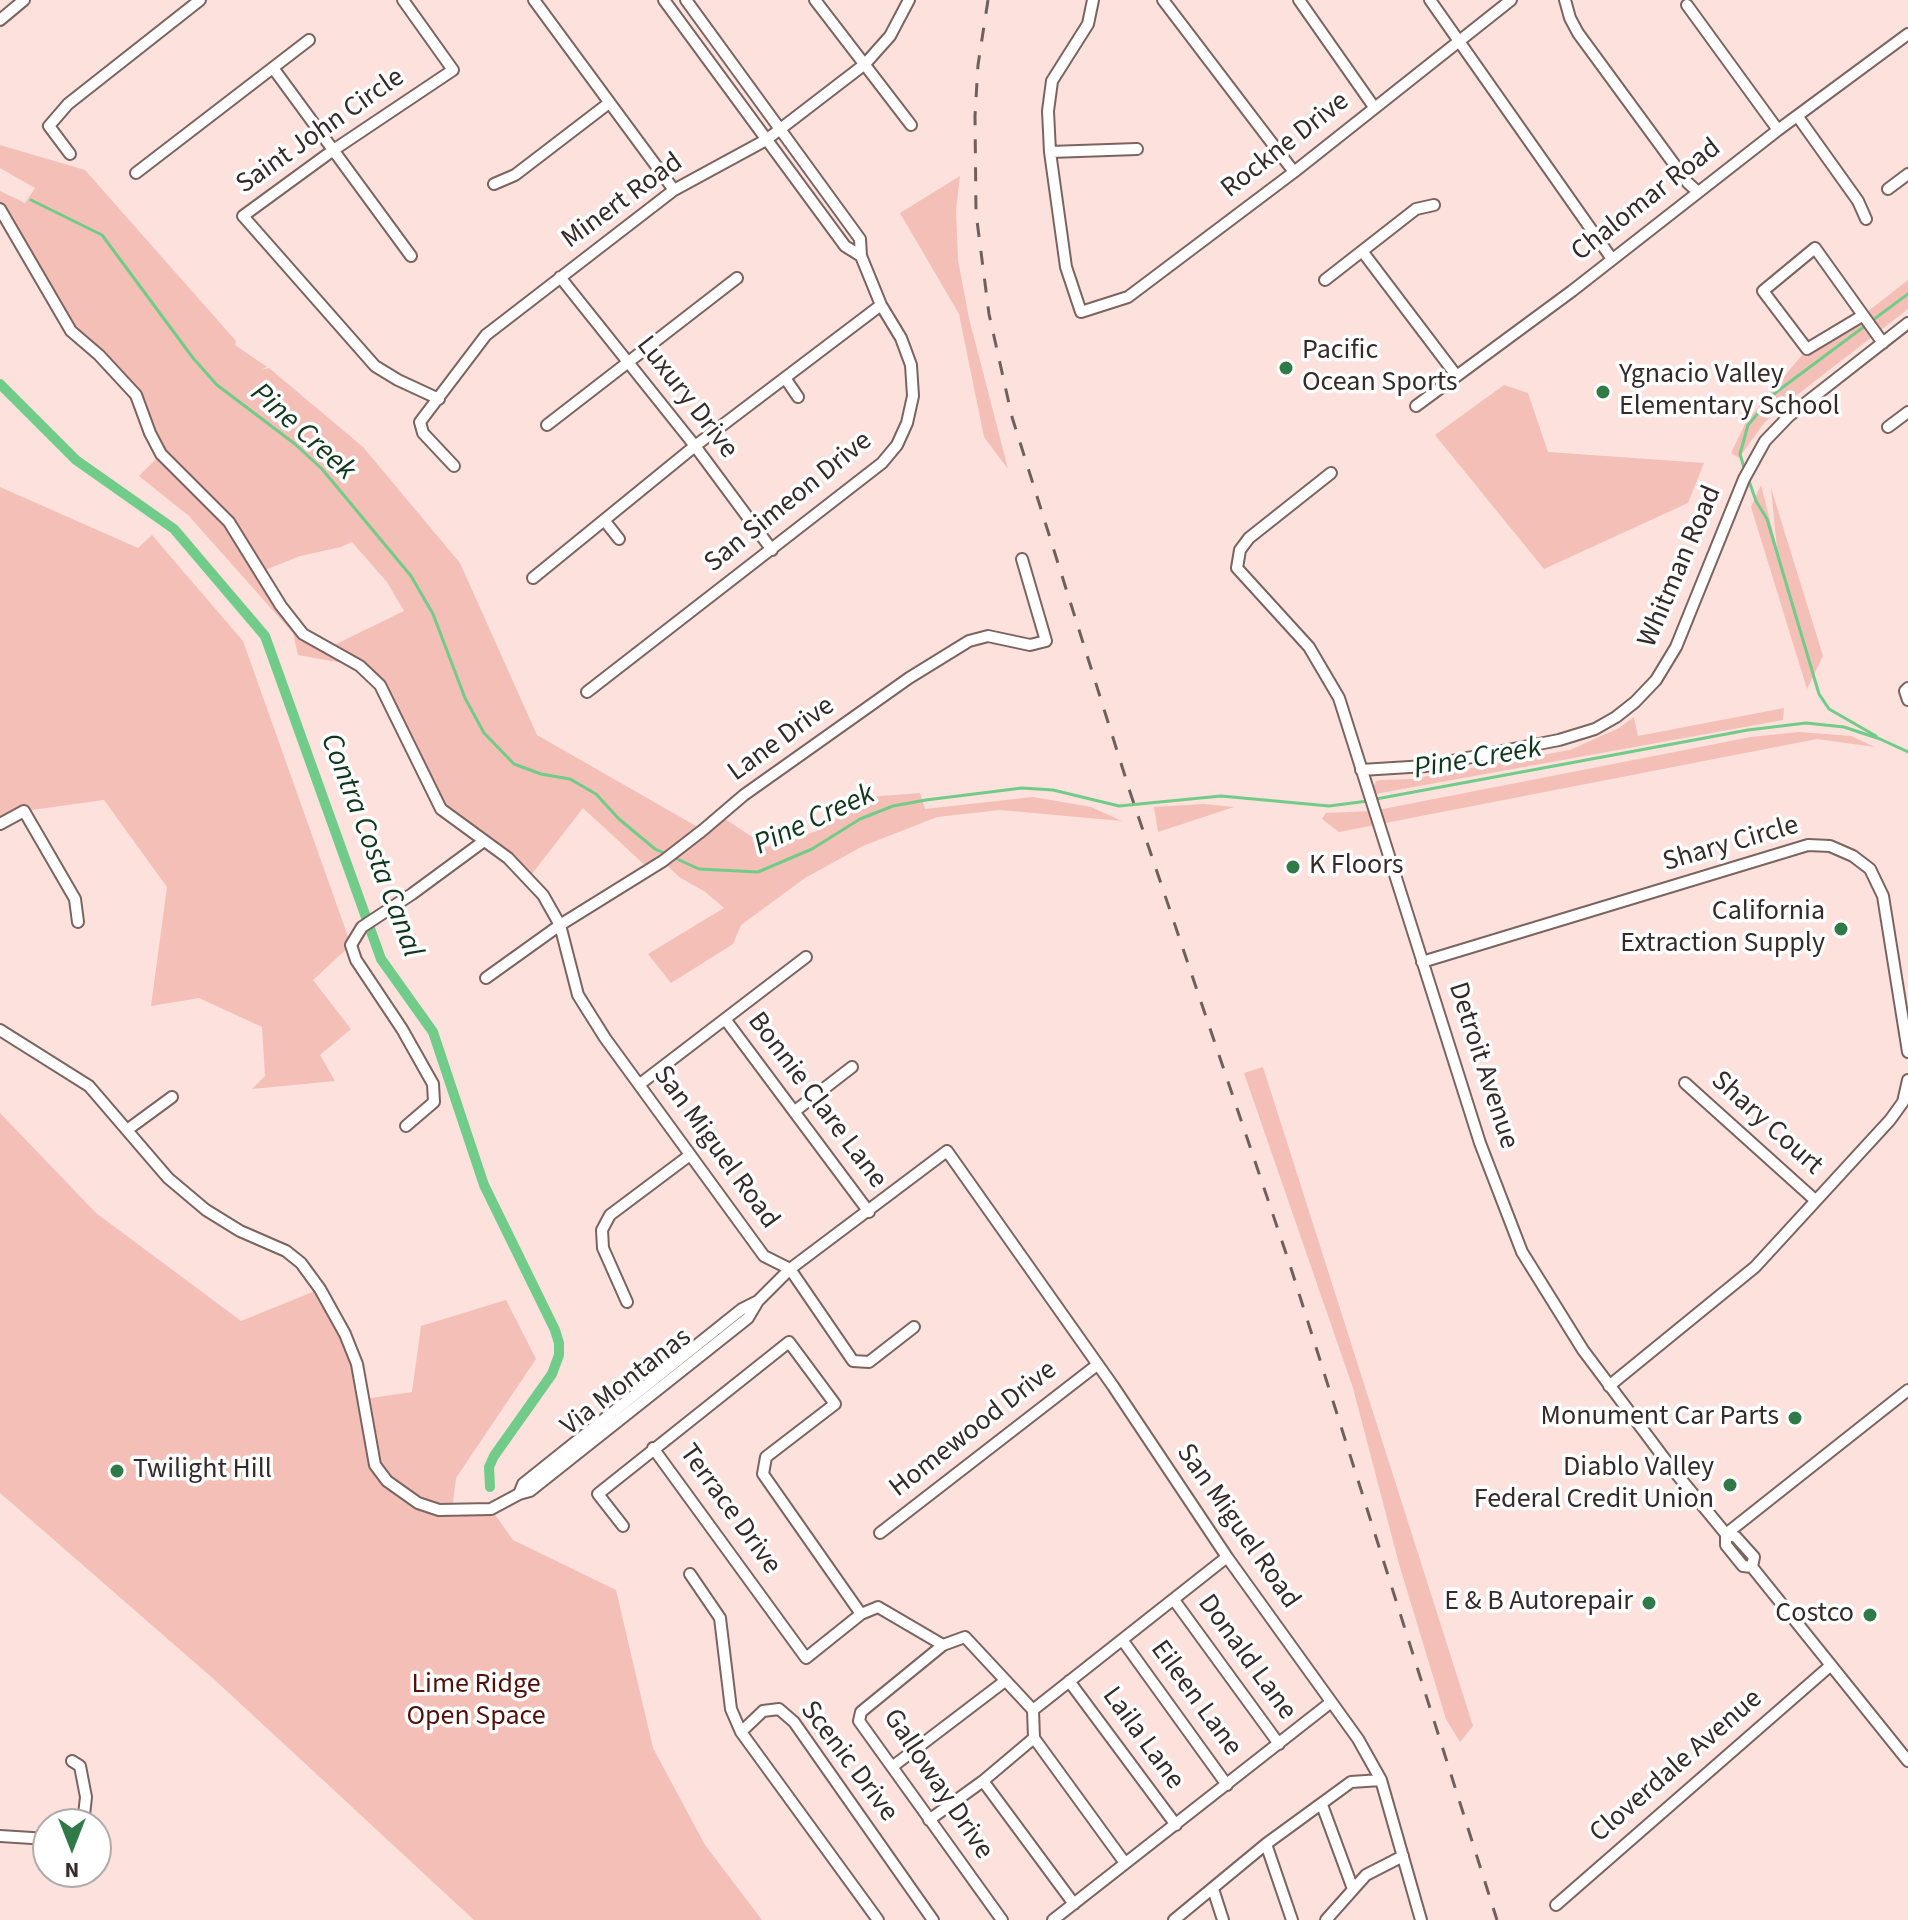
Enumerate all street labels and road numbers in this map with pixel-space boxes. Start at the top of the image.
street label: Saint John Circle [231,62,411,202]
street label: Rockne Drive [1215,86,1357,206]
street label: Chalomar Road [1566,132,1728,270]
street label: Minert Road [556,147,690,257]
street label: Luxury Drive [628,330,744,466]
street label: San Simeon Drive [698,425,880,581]
street label: Whitman Road [1632,481,1730,653]
street label: Lane Drive [722,690,842,790]
street label: Shary Circle [1659,810,1803,880]
street label: Detroit Avenue [1439,978,1525,1154]
street label: Bonnie Clare Lane [739,1006,893,1196]
street label: San Miguel Road [645,1060,785,1236]
street label: Shary Court [1703,1065,1829,1183]
street label: Via Montanas [555,1322,699,1444]
street label: Homewood Drive [884,1354,1064,1506]
street label: San Miguel Road [1168,1438,1306,1616]
street label: Terrace Drive [671,1439,787,1581]
street label: Donald Lane [1189,1589,1303,1727]
street label: Eileen Lane [1142,1635,1248,1763]
street label: Laila Lane [1094,1681,1190,1797]
street label: Cloverdale Avenue [1584,1683,1770,1851]
street label: Scenic Drive [792,1695,904,1829]
street label: Galloway Drive [874,1703,1000,1867]

